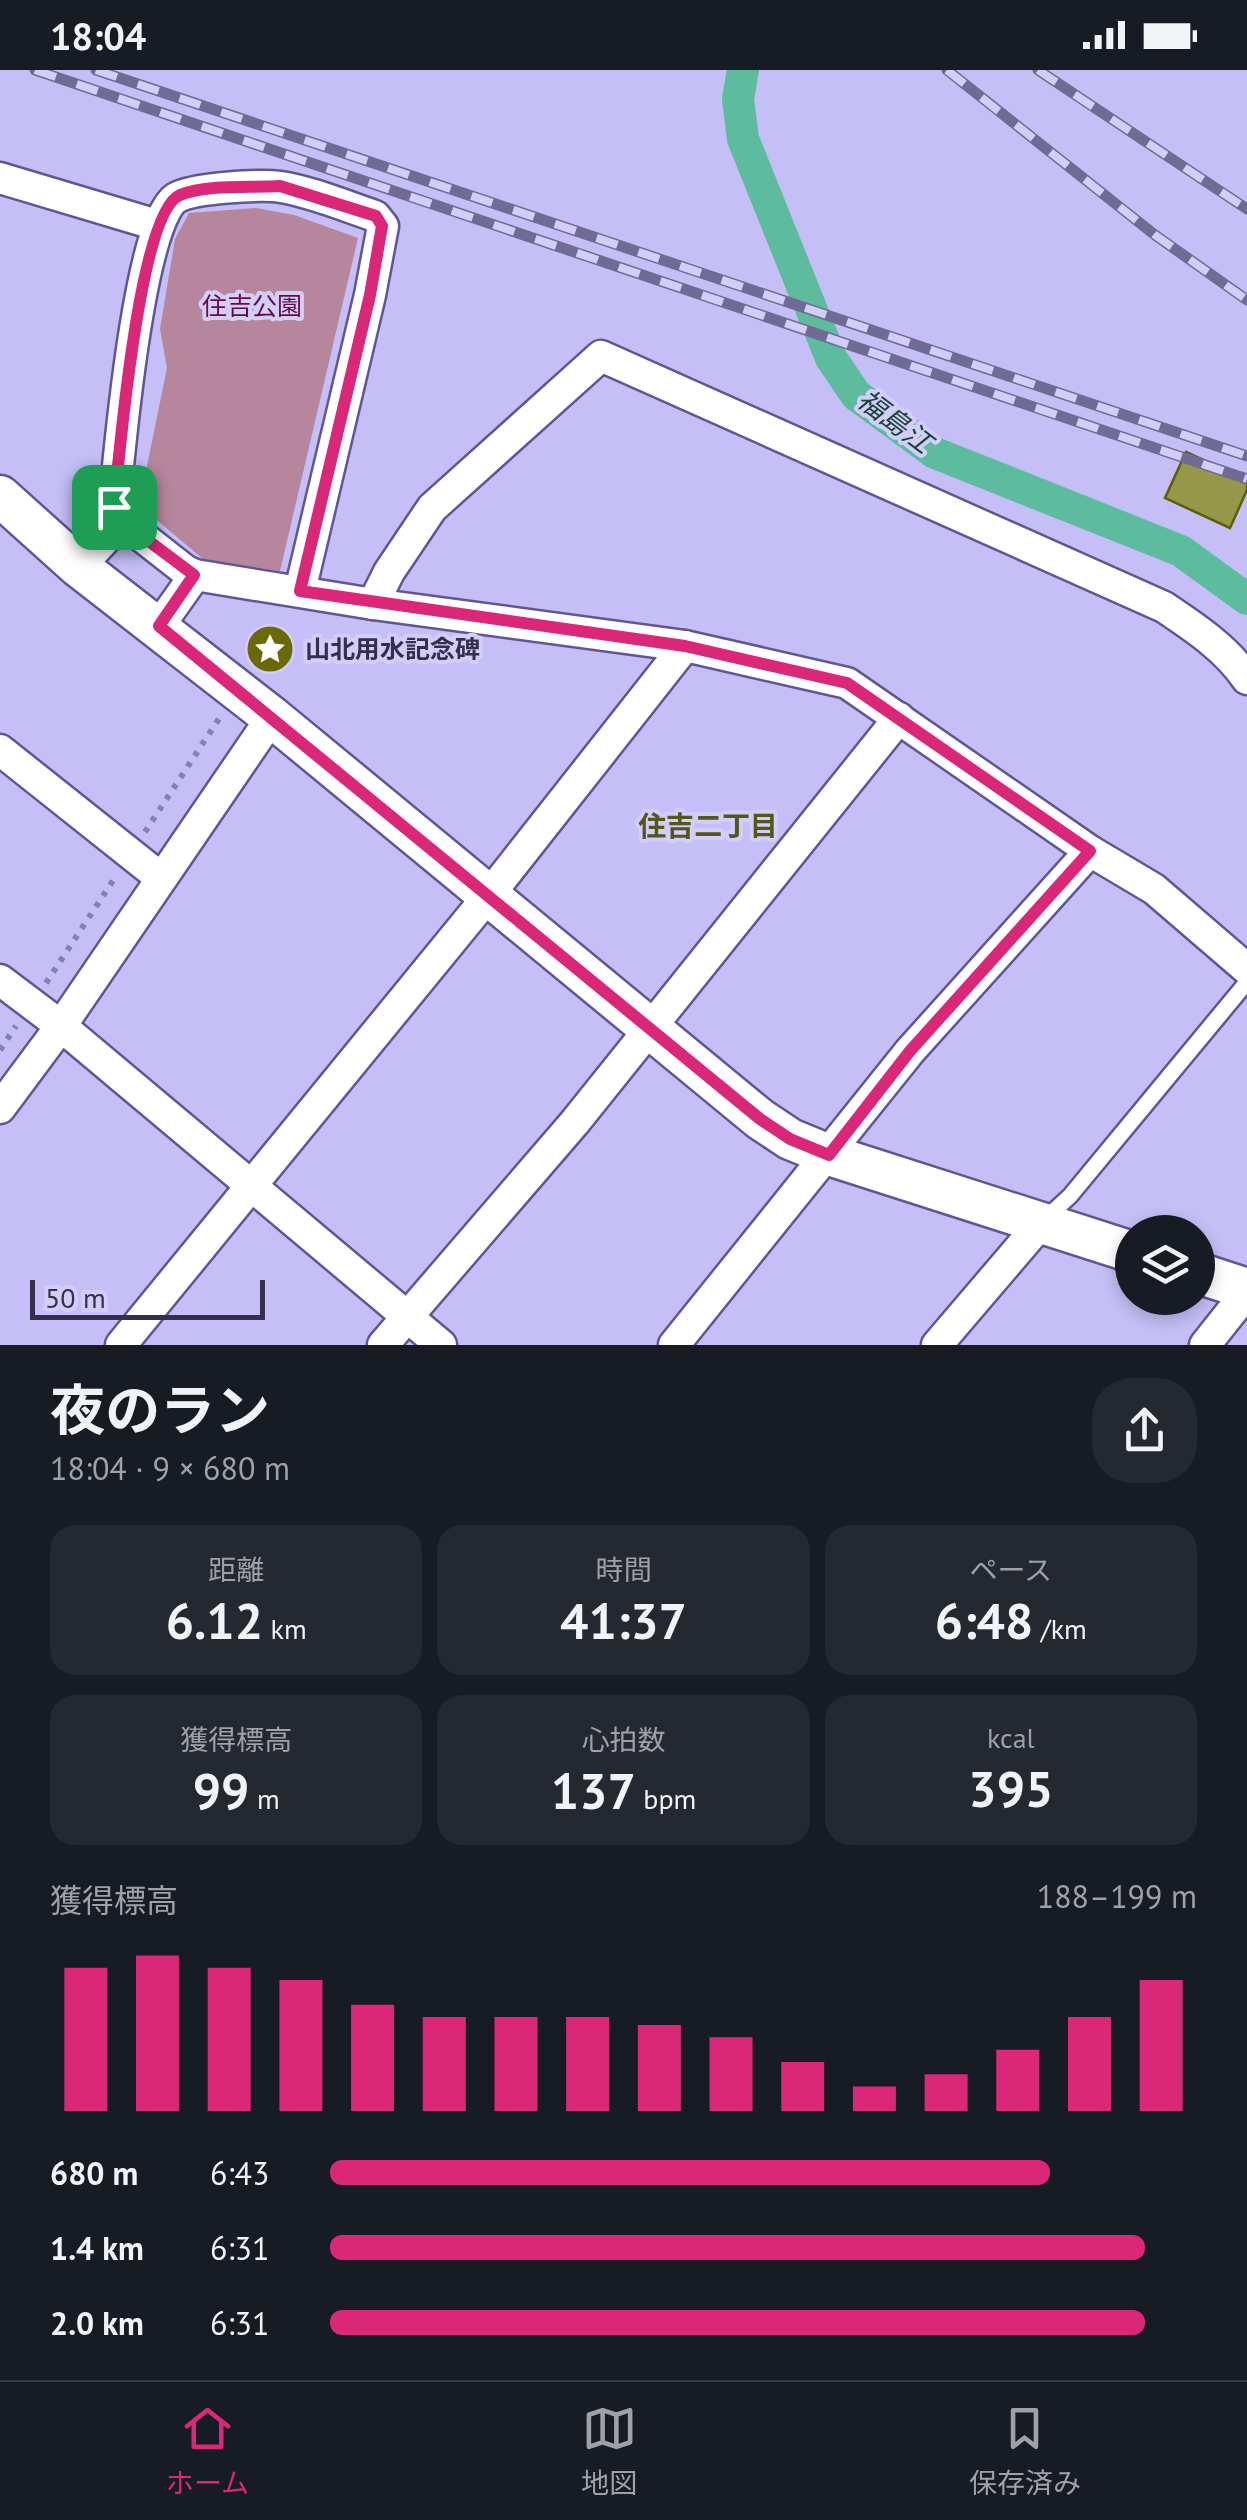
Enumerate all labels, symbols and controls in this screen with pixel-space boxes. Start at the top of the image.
text: 18:04 [50,11,146,60]
park label: 住吉公園 [202,290,302,322]
water label: 福島江 [851,381,942,462]
pin [72,465,157,550]
icon: arrive [87,480,142,535]
place icon: 山北用水記念碑 [244,623,296,675]
place label: 山北用水記念碑 [305,633,480,665]
district label: 住吉二丁目 [638,807,778,844]
map controls [1115,1215,1215,1315]
button: layers [1115,1215,1215,1315]
scale bar [30,1275,265,1320]
text: 50 m [45,1279,106,1316]
text: 夜のラン [50,1374,270,1445]
button: share [1092,1378,1197,1483]
text: 18:04 · 9 × 680 m [50,1447,290,1489]
text: 距離 [208,1551,264,1588]
text: 時間 [595,1551,652,1588]
text: ペース [970,1551,1052,1588]
text: 6.12 [166,1588,263,1653]
text: 41:37 [560,1588,687,1653]
text: 6:48 [935,1588,1033,1653]
text: km [263,1610,307,1647]
text: /km [1033,1610,1087,1647]
text: kcal [987,1719,1035,1756]
text: 獲得標高 [180,1721,292,1758]
text: 心拍数 [581,1721,666,1758]
text: 395 [968,1756,1053,1821]
text: 99 [193,1758,249,1823]
text: 137 [551,1758,636,1823]
text: m [249,1780,280,1817]
text: bpm [636,1780,696,1817]
text: 188–199 m [1037,1875,1197,1917]
text: 獲得標高 [50,1879,178,1921]
text: 680 m [50,2152,138,2194]
text: 6:43 [210,2152,269,2194]
text: 1.4 km [50,2227,144,2269]
text: 6:31 [210,2227,269,2269]
text: 2.0 km [50,2302,144,2344]
text: 6:31 [210,2302,269,2344]
tab: ホーム [166,2401,249,2501]
tab: 地図 [581,2401,637,2501]
tab: 保存済み [969,2401,1081,2501]

